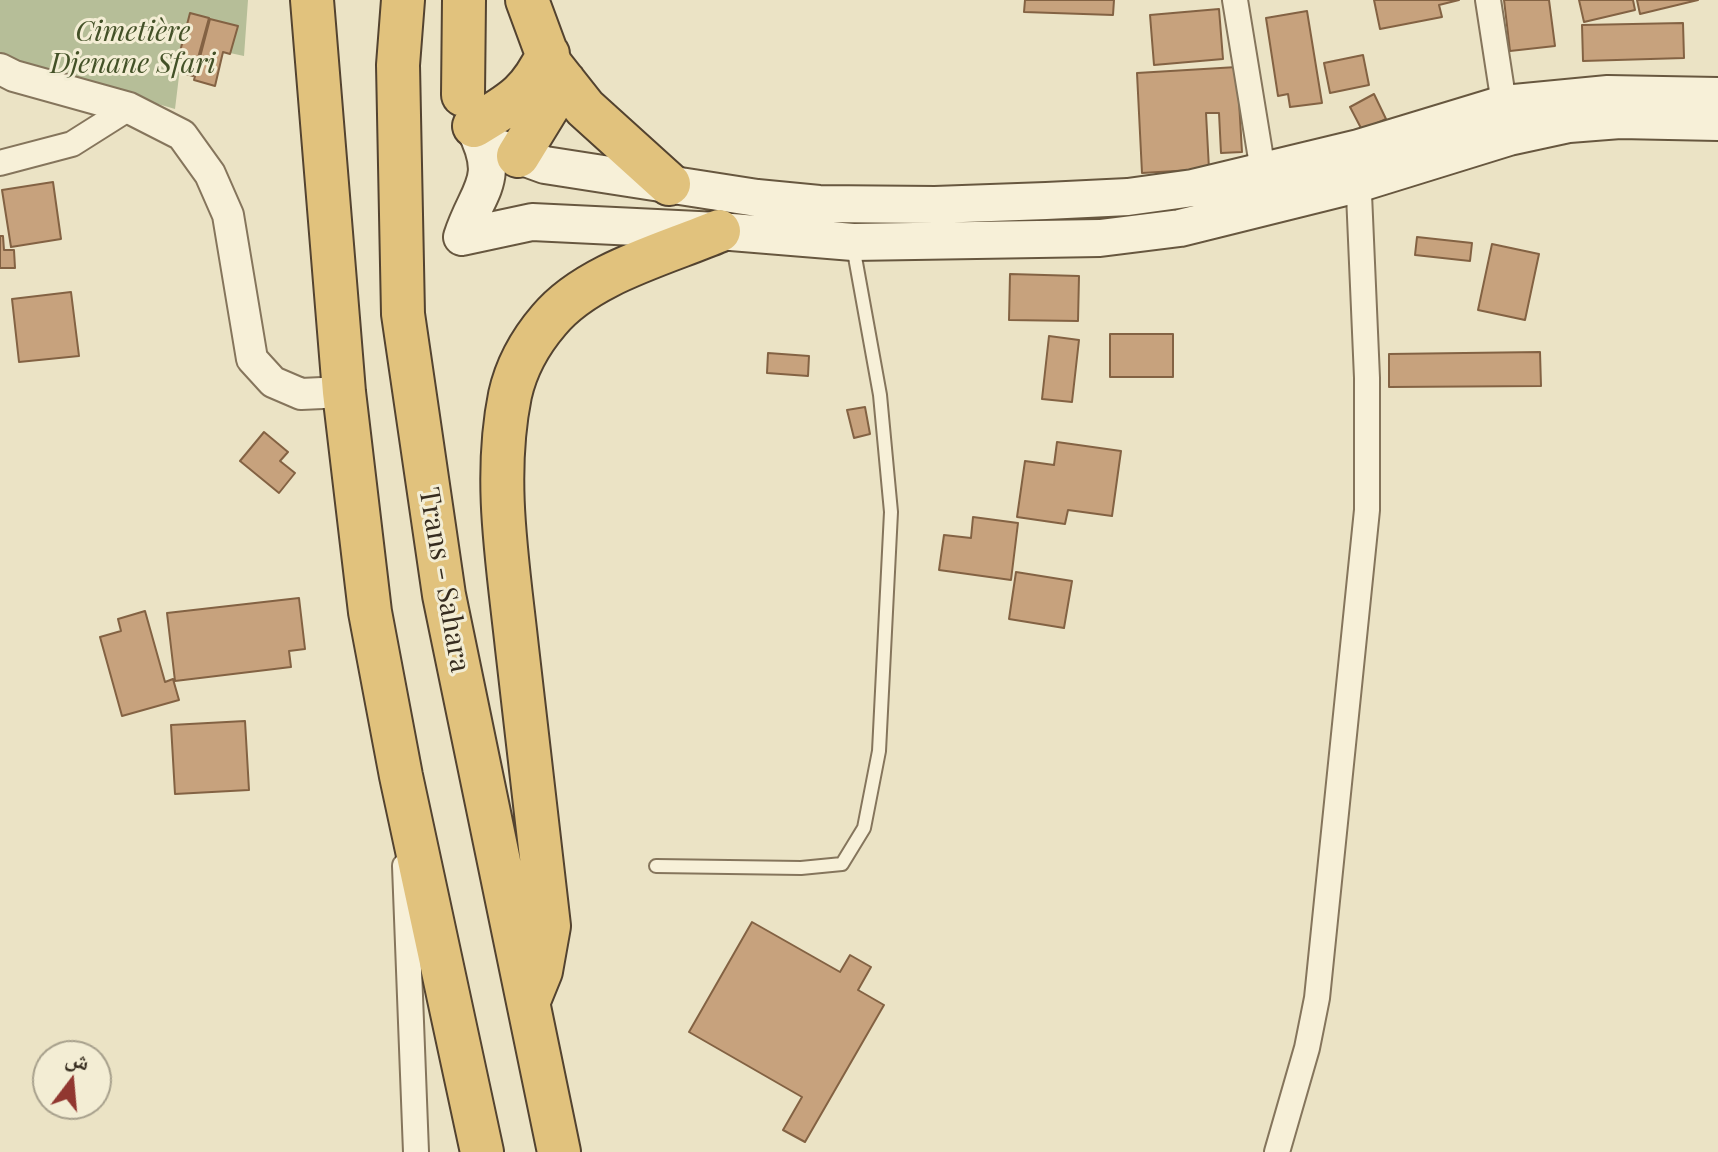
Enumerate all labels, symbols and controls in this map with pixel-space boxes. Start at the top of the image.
park label: Cimetière Djenane Sfari [50,15,216,81]
street label: Trans - Sahara [411,485,477,675]
north arrow [32,1040,112,1120]
text: ش [63,1041,93,1076]

